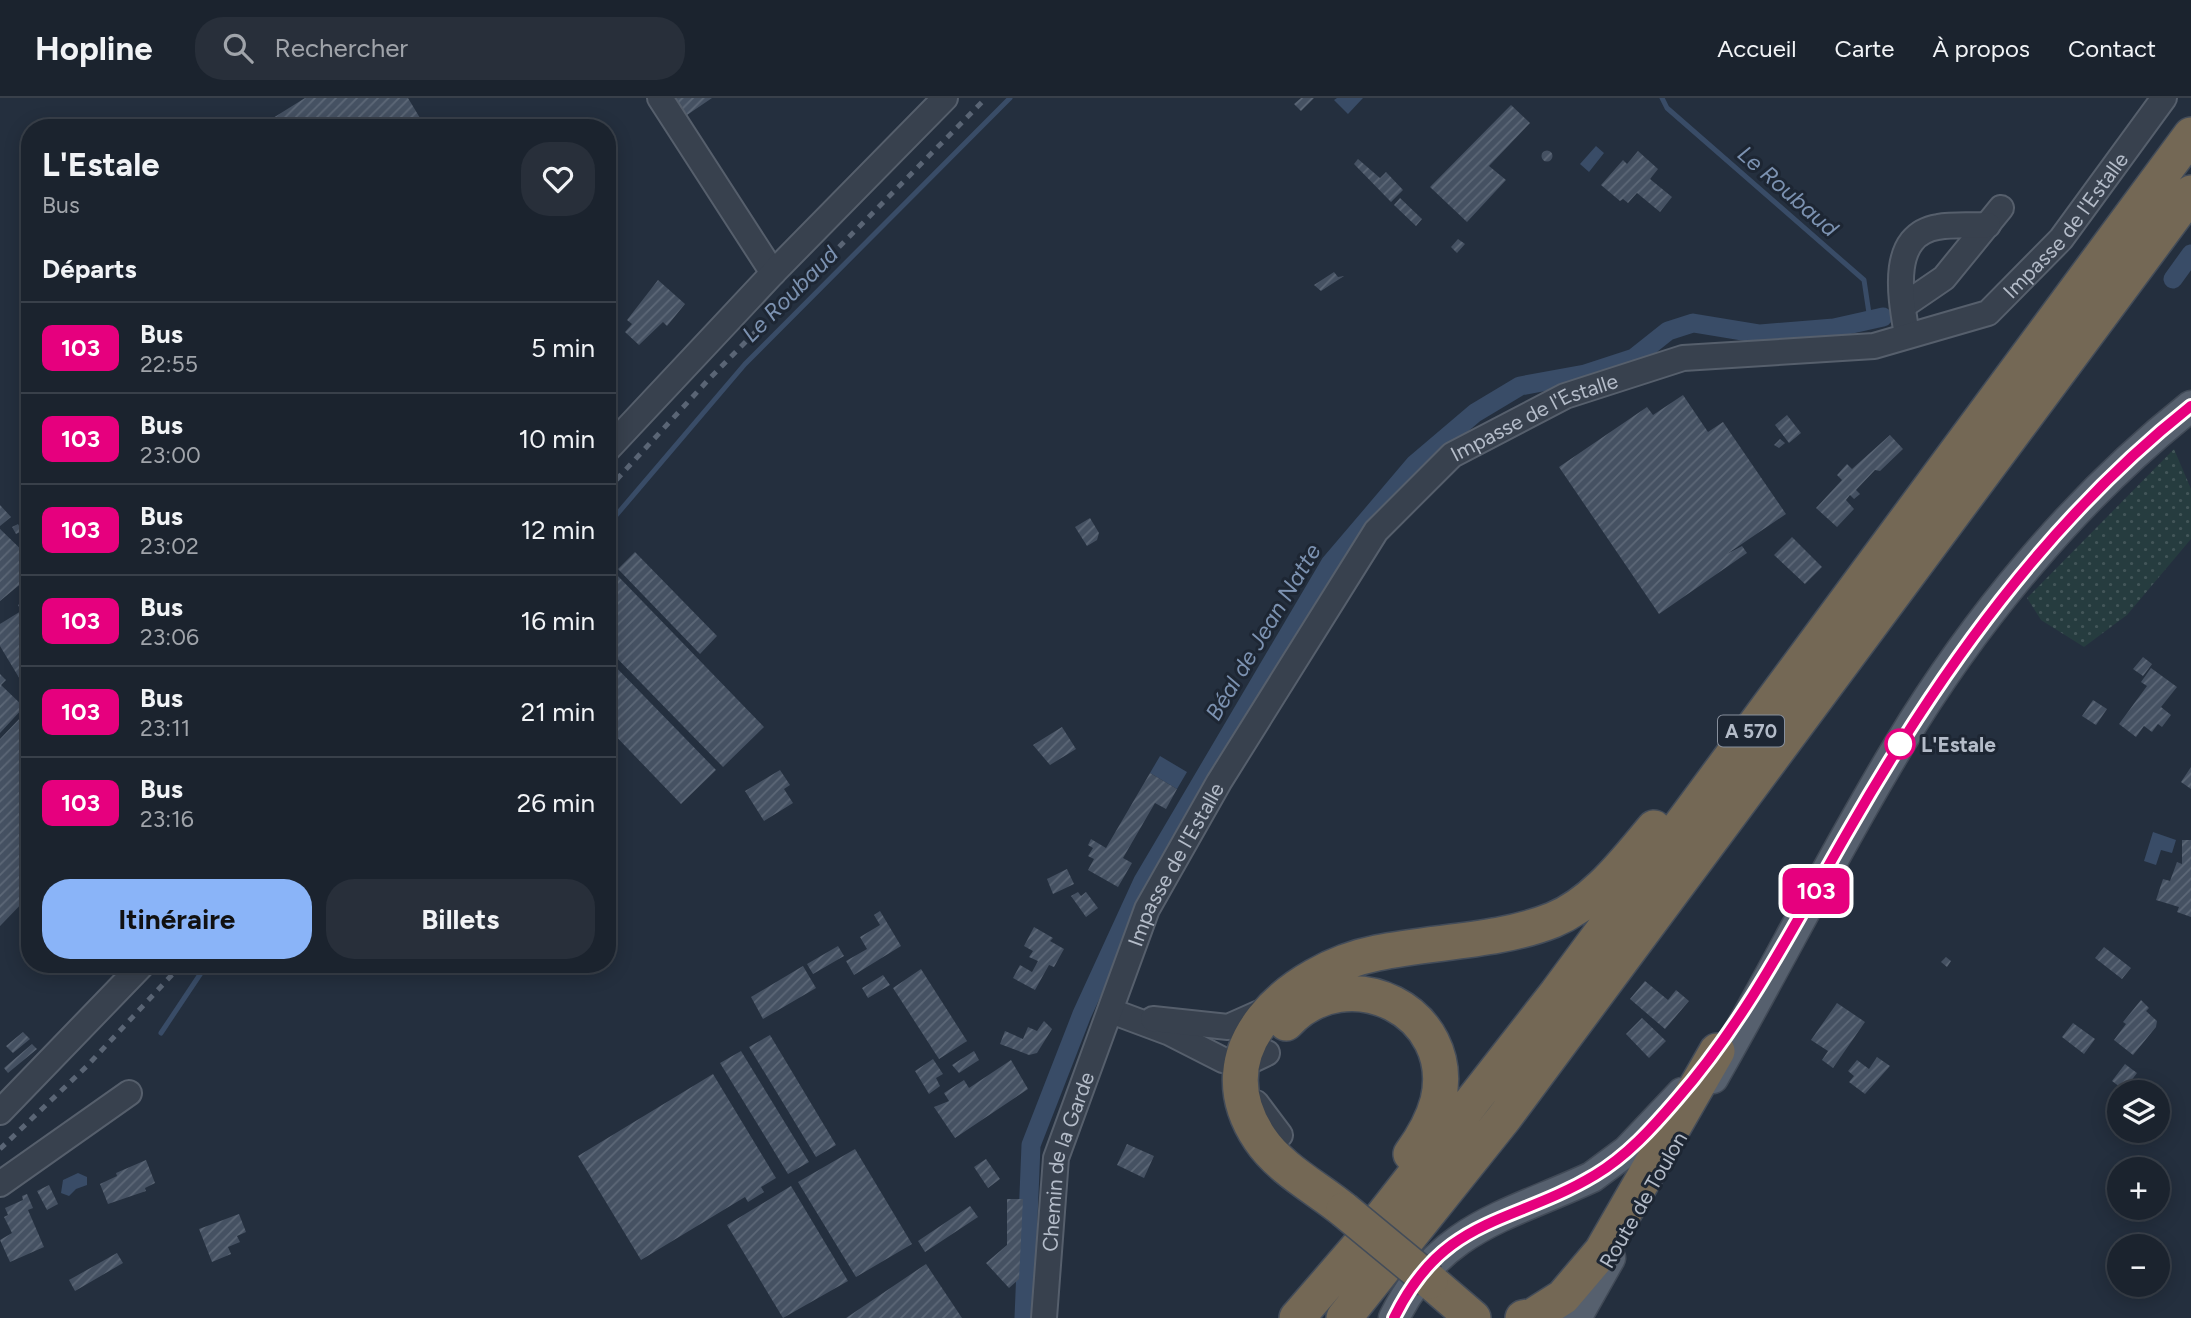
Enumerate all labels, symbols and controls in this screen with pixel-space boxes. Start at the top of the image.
search box [195,17,685,80]
text: Hopline [35,29,153,68]
icon: search [219,29,257,67]
text: Rechercher [275,32,408,64]
text: Accueil [1717,34,1797,63]
text: Carte [1835,34,1894,63]
text: À propos [1932,34,2030,63]
text: Contact [2068,34,2156,63]
water label: Le Roubaud [1732,140,1844,243]
button: heart [521,142,595,216]
text: L'Estale [42,145,160,184]
street label: Impasse de l'Estalle [1998,147,2133,303]
text: Bus [42,191,80,219]
water label: Le Roubaud [736,240,844,348]
text: Départs [42,253,137,285]
text: Bus [140,318,183,350]
text: 5 min [531,332,595,364]
text: 103 [61,333,100,362]
text: 22:55 [140,350,198,378]
street label: Impasse de l'Estalle [1446,367,1621,466]
text: Bus [140,409,183,441]
text: 10 min [519,423,595,455]
text: 103 [61,424,100,453]
text: 23:00 [140,441,201,469]
text: Bus [140,500,183,532]
text: 12 min [521,514,595,546]
text: 103 [61,515,100,544]
text: 23:02 [140,532,199,560]
water label: Béal de Jean Natte [1199,538,1327,725]
text: Bus [140,591,183,623]
text: 16 min [520,605,595,637]
text: 103 [61,606,100,635]
text: 23:06 [140,623,199,651]
text: Bus [140,682,183,714]
text: 21 min [521,696,595,728]
text: 103 [61,697,100,726]
text: 23:11 [140,714,190,742]
road number: A 570 [1718,716,1784,746]
marker: L'Estale [1885,729,1915,759]
place label: L'Estale [1921,732,1996,757]
text: Bus [140,773,183,805]
street label: Impasse de l'Estalle [1122,778,1229,950]
text: 26 min [517,787,595,819]
text: 103 [61,788,100,817]
text: 23:16 [140,805,194,833]
line badge: 103 [1776,868,1856,914]
text: 103 [1796,876,1836,905]
button: Itinéraire [42,879,312,959]
button: Billets [326,879,595,959]
street label: Chemin de la Garde [1037,1068,1099,1253]
map controls [2107,1080,2170,1297]
button: layers [2107,1080,2170,1143]
street label: Route de Toulon [1594,1127,1692,1273]
button: + [2107,1157,2170,1220]
button: − [2107,1234,2170,1297]

